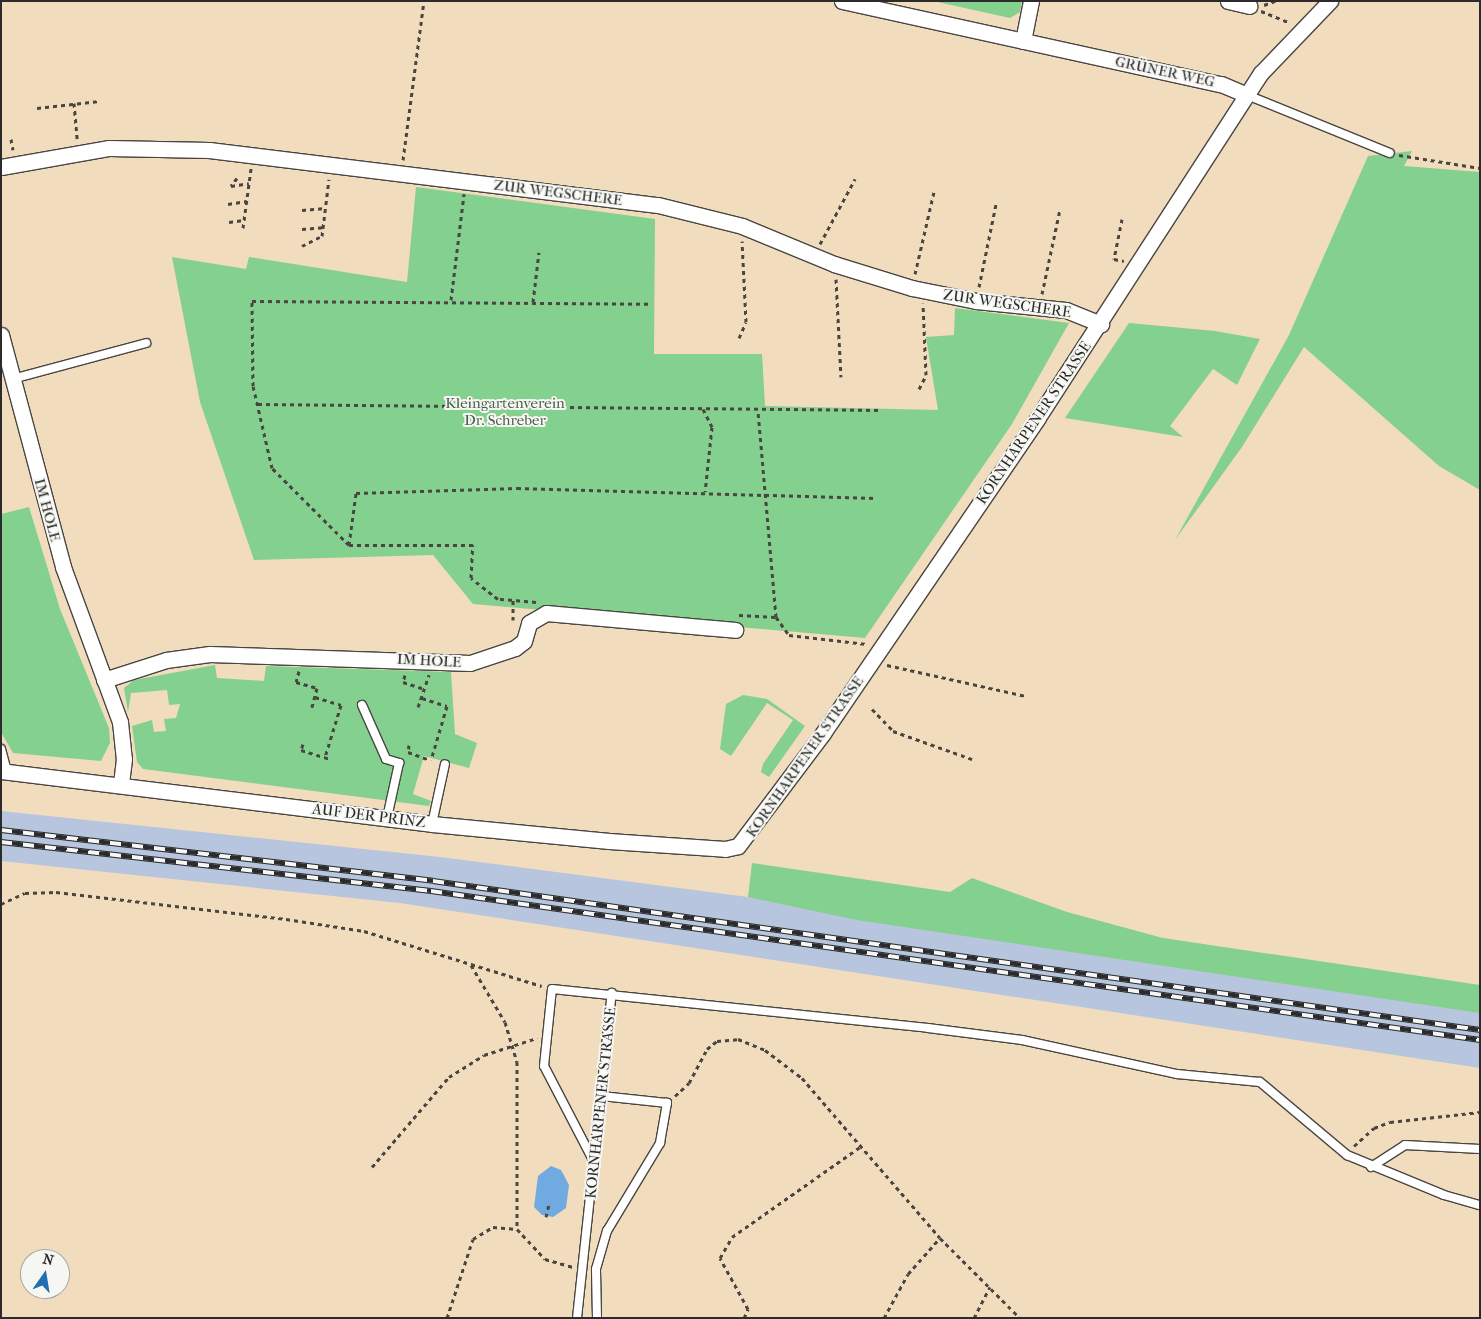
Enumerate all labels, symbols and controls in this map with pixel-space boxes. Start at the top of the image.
street label: GRÜNER WEG [1113,53,1217,91]
street label: ZUR WEGSCHERE [493,176,623,210]
street label: ZUR WEGSCHERE [942,286,1072,322]
street label: KORNHARPENER STRASSE [973,338,1095,508]
park label: Kleingartenverein Dr. Schreber [445,394,565,429]
street label: IM HOLE [30,477,64,543]
street label: IM HOLE [396,650,462,672]
street label: KORNHARPENER STRASSE [742,673,868,841]
street label: AUF DER PRINZ [311,800,427,832]
street label: KORNHARPENER STRASSE [582,1006,620,1200]
north arrow [20,1249,70,1299]
text: N [41,1250,55,1269]

